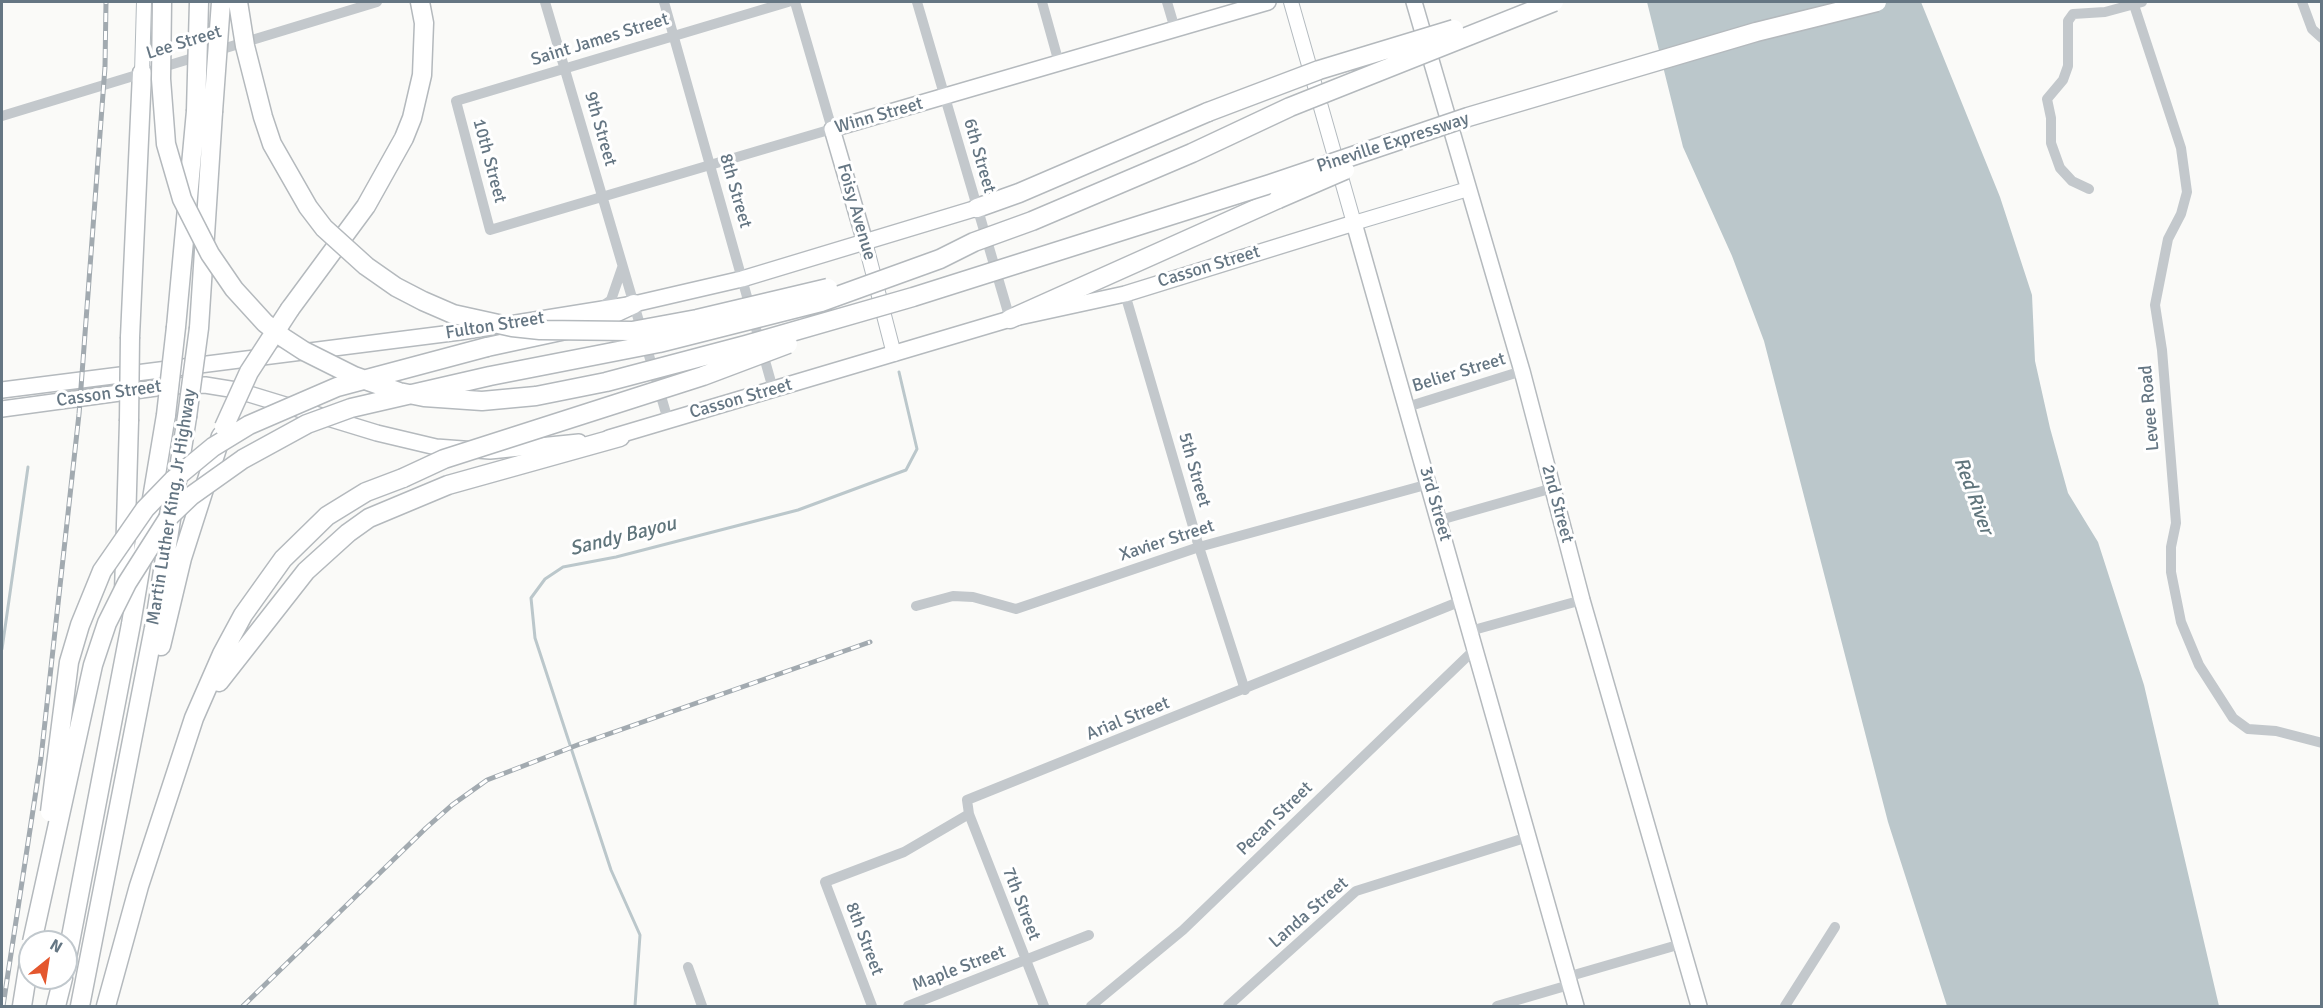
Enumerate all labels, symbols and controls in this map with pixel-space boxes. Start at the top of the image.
street label: Saint James Street [529,9,671,71]
street label: Lee Street [144,21,224,65]
street label: 9th Street [579,89,621,169]
street label: Winn Street [832,93,926,139]
street label: Pineville Expressway [1314,108,1472,178]
street label: 10th Street [467,116,511,206]
street label: 6th Street [958,116,1000,196]
street label: 8th Street [714,151,756,231]
street label: Foisy Avenue [832,161,880,263]
street label: Casson Street [1155,241,1263,293]
street label: Fulton Street [444,308,546,344]
street label: Belier Street [1410,349,1508,397]
street label: Levee Road [2135,364,2165,452]
street label: Casson Street [687,374,795,424]
street label: Casson Street [55,376,163,412]
street label: Martin Luther King, Jr Highway [143,387,201,627]
street label: 5th Street [1173,430,1215,510]
water label: Red River [1948,454,1998,538]
street label: 2nd Street [1536,463,1578,545]
street label: 3rd Street [1414,464,1456,544]
water label: Sandy Bayou [567,512,679,562]
street label: Xavier Street [1117,515,1217,567]
street label: Arial Street [1083,692,1173,746]
street label: Pecan Street [1233,778,1317,860]
street label: 7th Street [997,864,1045,944]
street label: Landa Street [1265,873,1353,953]
street label: 8th Street [840,899,888,979]
north arrow [18,930,78,990]
text: N [46,935,66,958]
street label: Maple Street [909,941,1009,997]

